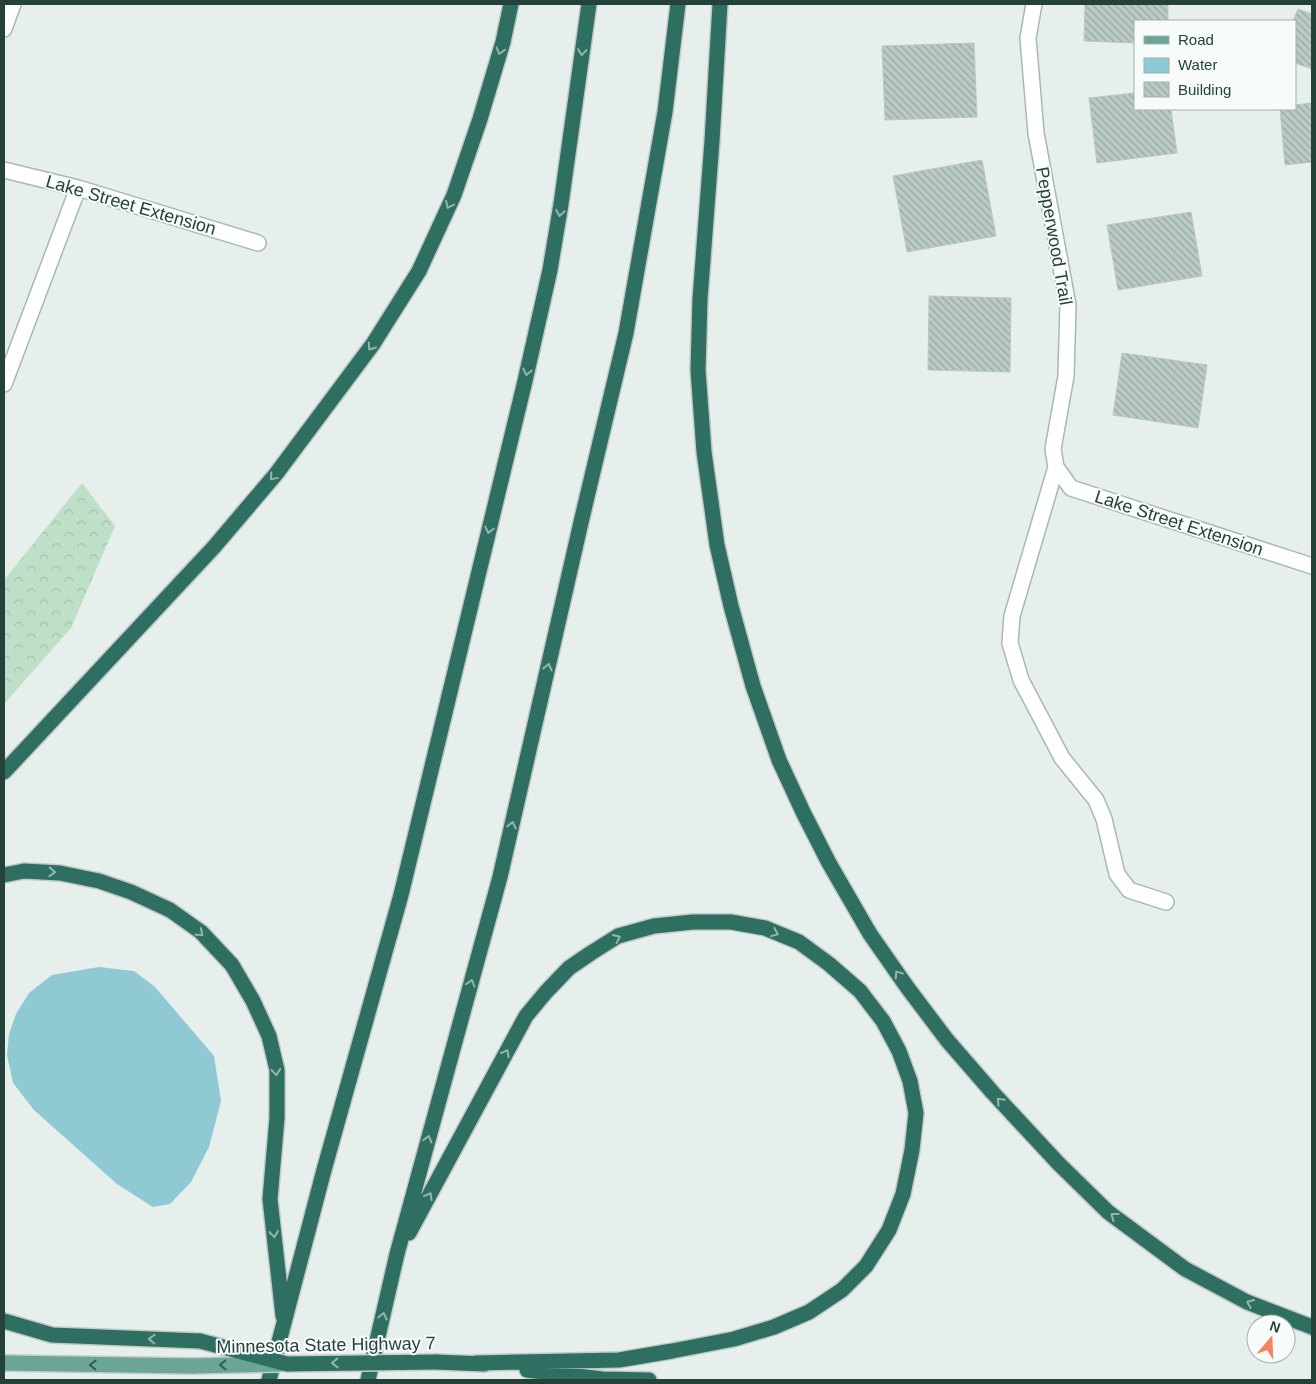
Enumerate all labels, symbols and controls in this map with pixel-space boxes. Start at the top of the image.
legend [1134,20,1296,110]
text: Road [1178,31,1214,48]
one-way arrow [496,47,506,55]
one-way arrow [577,48,588,56]
text: Water [1178,56,1217,73]
text: Building [1178,81,1231,98]
street label: Pepperwood Trail [1032,165,1076,307]
street label: Lake Street Extension [44,171,218,239]
one-way arrow [445,200,456,209]
one-way arrow [555,209,565,217]
one-way arrow [368,341,377,351]
one-way arrow [522,368,533,377]
one-way arrow [271,471,279,480]
street label: Lake Street Extension [1092,486,1266,560]
one-way arrow [484,526,495,535]
one-way arrow [542,662,553,671]
one-way arrow [506,821,517,830]
one-way arrow [48,867,56,878]
one-way arrow [770,926,779,937]
one-way arrow [195,927,204,936]
one-way arrow [611,935,620,945]
one-way arrow [895,970,904,980]
one-way arrow [465,978,476,987]
one-way arrow [500,1049,510,1058]
one-way arrow [271,1068,282,1076]
one-way arrow [997,1097,1006,1106]
one-way arrow [423,1136,433,1144]
one-way arrow [423,1192,433,1201]
one-way arrow [1111,1214,1120,1222]
one-way arrow [268,1230,279,1238]
one-way arrow [1246,1299,1255,1310]
one-way arrow [377,1311,388,1320]
north arrow [1246,1314,1296,1364]
text: N [1268,1317,1283,1336]
street label: Minnesota State Highway 7 [216,1333,436,1357]
one-way arrow [147,1334,155,1344]
one-way arrow [331,1358,339,1369]
one-way arrow [89,1359,97,1370]
one-way arrow [219,1360,226,1370]

